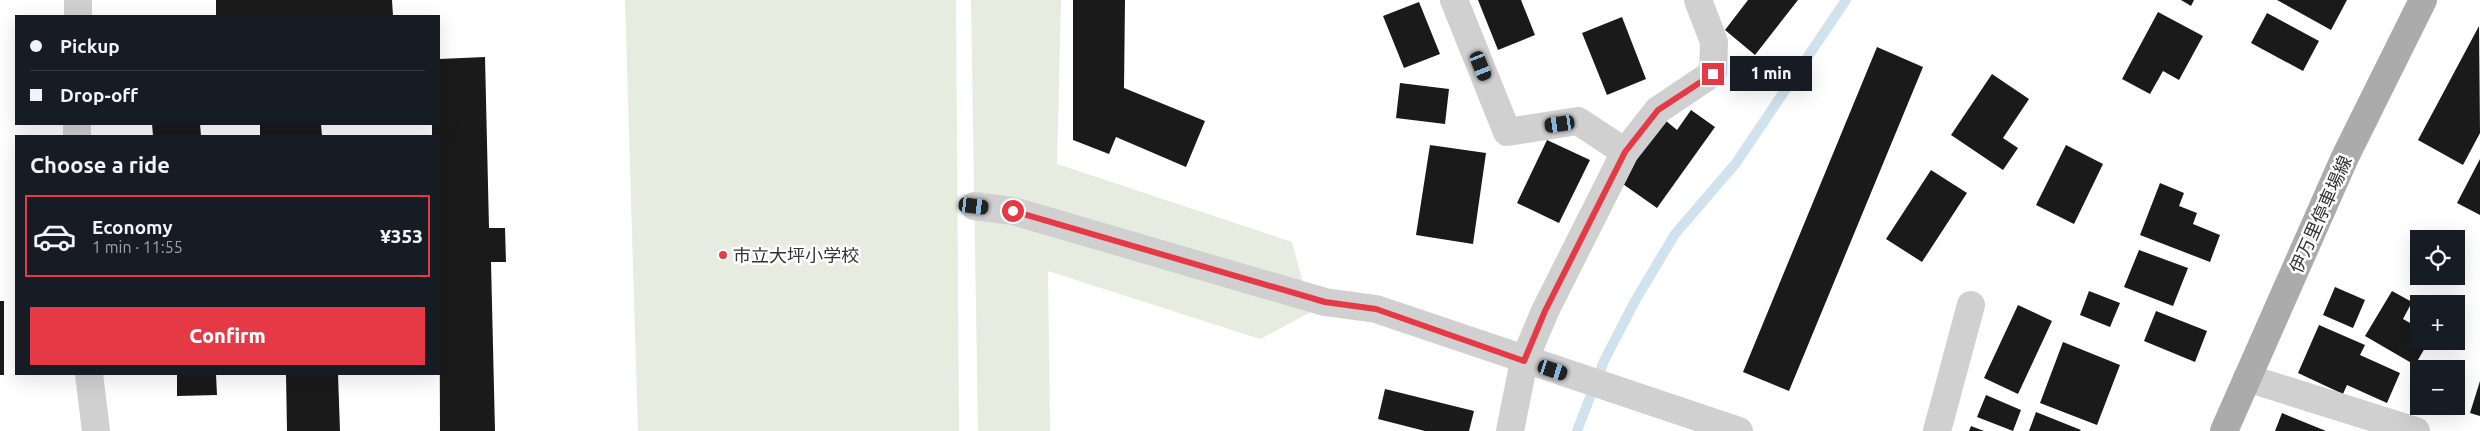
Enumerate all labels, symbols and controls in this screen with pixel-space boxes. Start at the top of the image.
text: Pickup [60,35,120,57]
car [1468,49,1493,83]
callout: 1 min [1730,56,1813,92]
route end [1702,63,1724,85]
text: 1 min [1751,64,1791,82]
text: Drop-off [60,84,138,106]
car [1544,114,1575,134]
text: Choose a ride [30,152,170,177]
street label: 伊万里停車場線 [2285,152,2355,276]
car [958,197,989,215]
route start [1002,200,1024,222]
icon: car [32,214,77,259]
text: Economy [92,216,173,238]
text: ¥353 [380,225,423,247]
map controls [2410,230,2465,415]
button: locate [2410,230,2465,285]
text: 1 min · 11:55 [92,238,183,256]
place label: 市立大坪小学校 [733,245,859,265]
marker: 市立大坪小学校 [717,249,729,261]
button: + [2410,295,2465,350]
button: Confirm [30,307,425,365]
car [1536,358,1569,382]
button: − [2410,360,2465,415]

